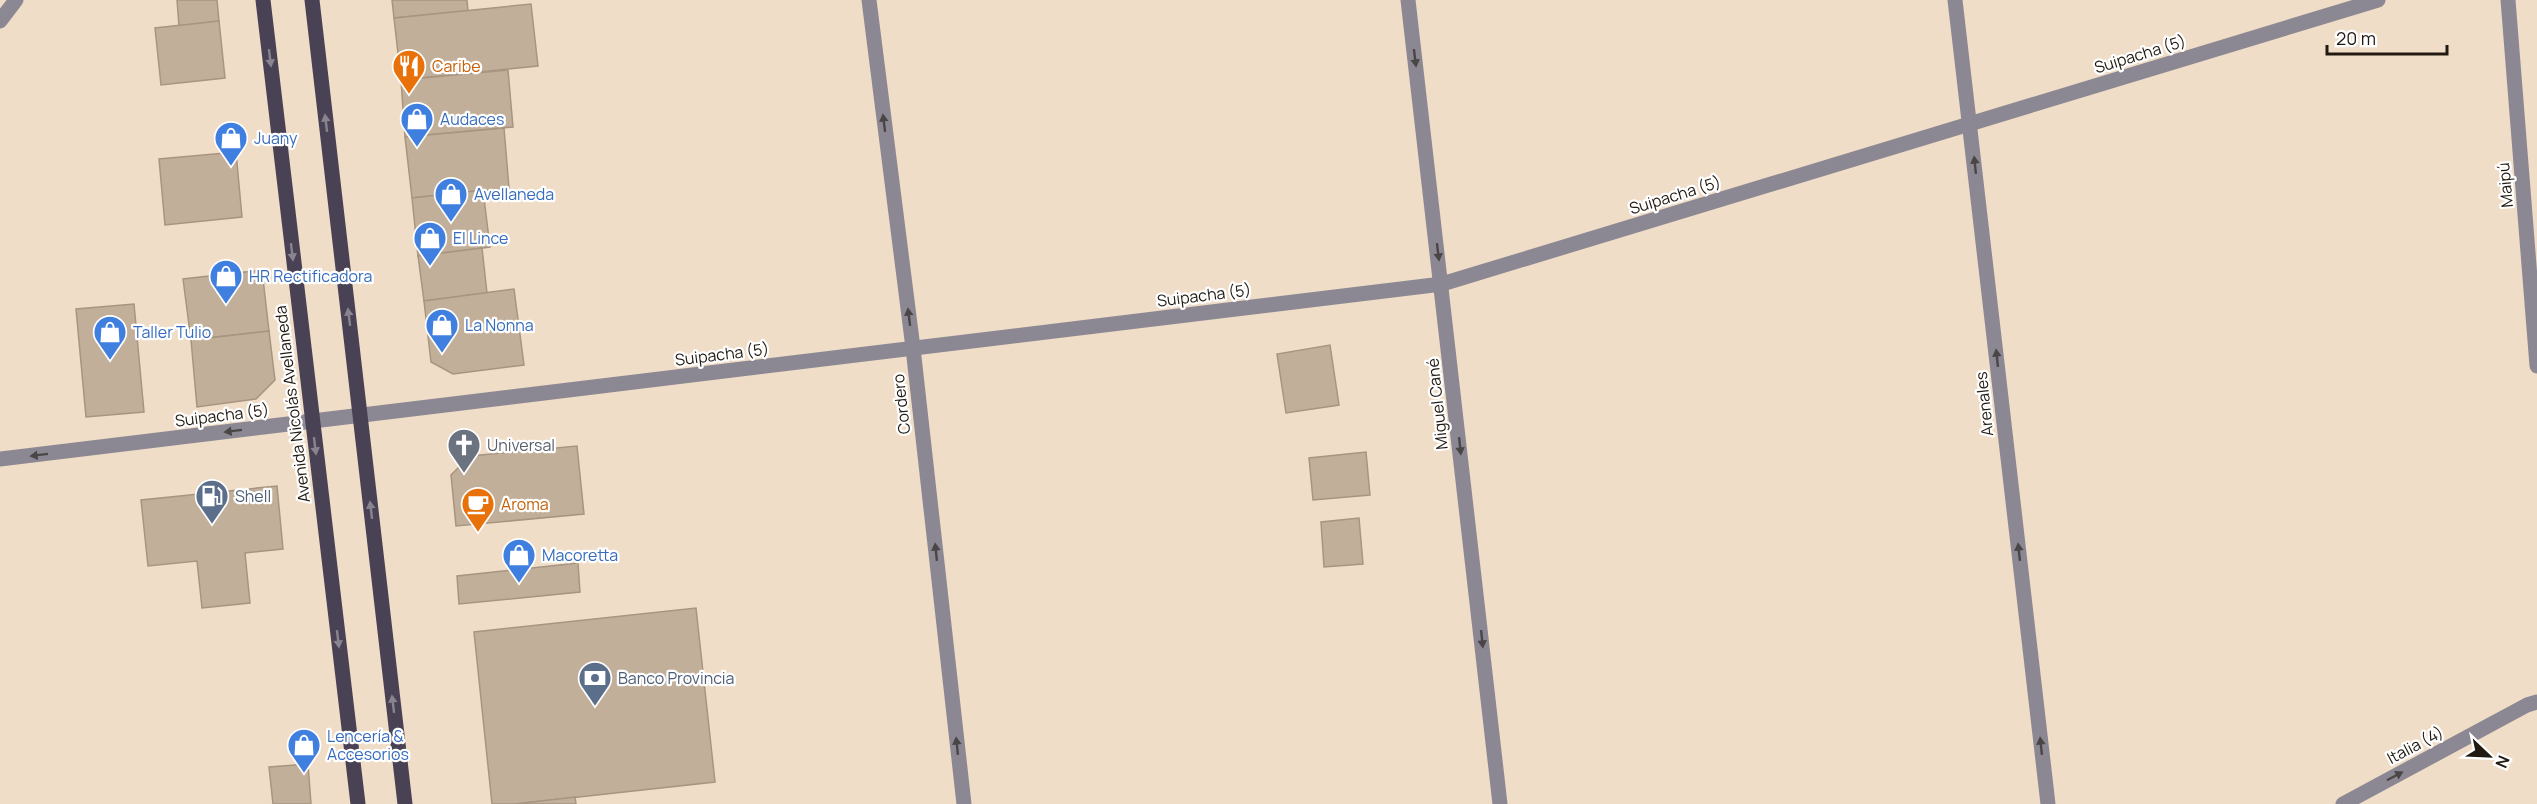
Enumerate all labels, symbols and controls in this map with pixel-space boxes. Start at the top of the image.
scale bar [2327,18,2447,56]
text: 20 m [2336,26,2376,50]
street label: Suipacha (5) [2091,30,2189,78]
restaurant icon: Caribe [391,48,427,95]
one-way arrow [265,49,275,68]
one-way arrow [1410,49,1420,68]
place label: Caribe [432,55,481,77]
shop icon: Audaces [399,101,435,148]
place label: Audaces [440,108,504,130]
one-way arrow [321,113,331,132]
one-way arrow [880,114,889,133]
shop icon: Juany [213,120,249,167]
place label: Juany [254,127,298,149]
one-way arrow [1970,155,1980,174]
street label: Maipú [2492,162,2518,208]
street label: Suipacha (5) [1626,171,1724,219]
shop icon: Avellaneda [433,176,469,223]
place label: Avellaneda [474,183,554,205]
shop icon: El Lince [412,220,448,267]
place label: El Lince [453,227,508,249]
one-way arrow [287,242,297,261]
one-way arrow [1433,242,1443,261]
shop icon: HR Rectificadora [208,258,244,305]
place label: HR Rectificadora [249,265,372,287]
street label: Suipacha (5) [1156,278,1252,312]
street label: Avenida Nicolás Avellaneda [269,304,315,504]
one-way arrow [344,307,354,326]
shop icon: La Nonna [424,307,460,354]
one-way arrow [904,307,914,326]
shop icon: Taller Tulio [92,314,128,361]
place label: La Nonna [465,314,534,336]
place label: Taller Tulio [133,321,211,343]
street label: Suipacha (5) [674,337,770,371]
one-way arrow [1992,349,2002,368]
street label: Miguel Cané [1421,357,1453,451]
street label: Arenales [1970,371,1998,437]
street label: Cordero [887,373,915,435]
street label: Suipacha (5) [174,398,270,432]
one-way arrow [223,427,242,436]
church icon: Universal [446,427,482,474]
place label: Universal [487,434,555,456]
one-way arrow [310,436,319,455]
one-way arrow [1455,436,1465,455]
one-way arrow [30,450,49,460]
fuel station icon: Shell [194,478,230,525]
place label: Shell [235,485,271,507]
cafe icon: Aroma [460,486,496,533]
place label: Aroma [501,493,549,515]
one-way arrow [366,501,376,520]
shop icon: Macoretta [501,537,537,584]
one-way arrow [931,543,940,562]
one-way arrow [2014,543,2024,562]
place label: Macoretta [542,544,618,566]
one-way arrow [333,630,343,649]
one-way arrow [1477,630,1487,649]
bank icon: Banco Provincia [577,660,613,707]
place label: Banco Provincia [618,667,734,689]
one-way arrow [389,695,398,714]
street label: Italia (4) [2383,721,2447,769]
place label: Lencería & Accesorios [327,725,409,765]
north arrow [2459,726,2519,786]
shop icon: Lencería & Accesorios [286,727,322,774]
one-way arrow [952,736,962,755]
one-way arrow [2036,736,2046,755]
text: N [2490,752,2515,771]
one-way arrow [2386,771,2403,781]

